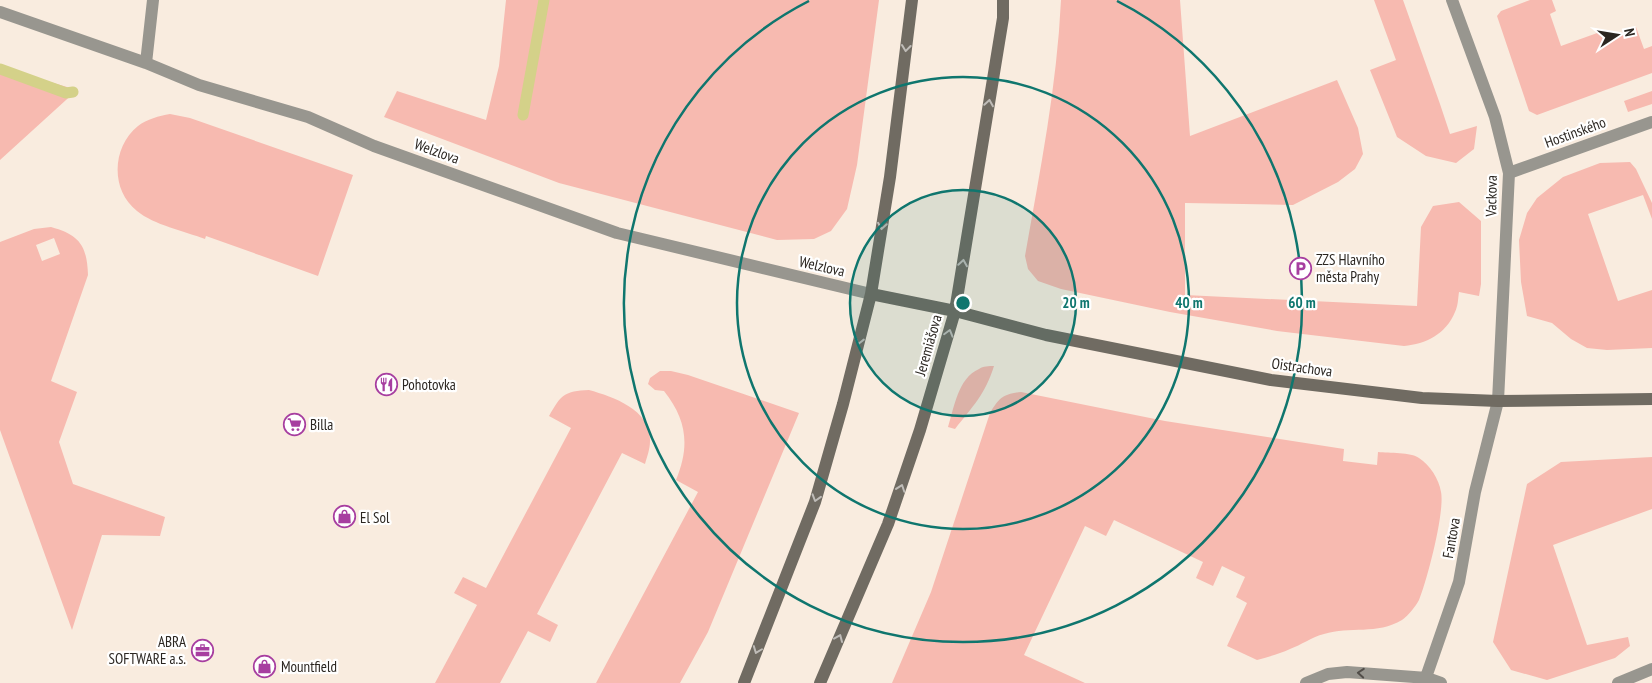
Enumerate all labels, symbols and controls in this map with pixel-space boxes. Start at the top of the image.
north arrow [1592,10,1642,60]
text: N [1620,27,1639,38]
one-way arrow [901,45,912,53]
one-way arrow [984,99,994,107]
street label: Hostinského [1542,112,1608,152]
street label: Welzlova [412,134,462,168]
street label: Vackova [1481,175,1501,218]
one-way arrow [877,222,888,230]
place label: ZZS Hlavního města Prahy [1316,250,1385,286]
street label: Welzlova [797,252,847,280]
parking icon: ZZS Hlavního města Prahy [1288,256,1312,280]
one-way arrow [957,259,967,268]
text: 20 m [1062,293,1090,312]
text: 40 m [1175,293,1203,312]
text: 60 m [1288,293,1316,312]
centre of rings [954,294,972,312]
street label: Jeremiášova [910,312,946,379]
one-way arrow [943,329,953,337]
one-way arrow [854,337,865,346]
street label: Oistrachova [1271,353,1333,381]
restaurant icon: Pohotovka [374,372,398,396]
place label: Pohotovka [402,375,456,394]
supermarket icon: Billa [282,412,306,436]
place label: Billa [310,415,333,434]
one-way arrow [895,484,905,492]
one-way arrow [812,493,822,502]
shop icon: El Sol [332,505,356,529]
place label: El Sol [360,508,390,527]
street label: Fantova [1438,516,1464,560]
place label: ABRA SOFTWARE a.s. [109,632,187,668]
one-way arrow [833,634,844,643]
office icon: ABRA SOFTWARE a.s. [190,638,214,662]
one-way arrow [753,645,763,653]
shop icon: Mountfield [253,654,277,678]
place label: Mountfield [281,657,337,676]
one-way arrow [1356,667,1364,678]

